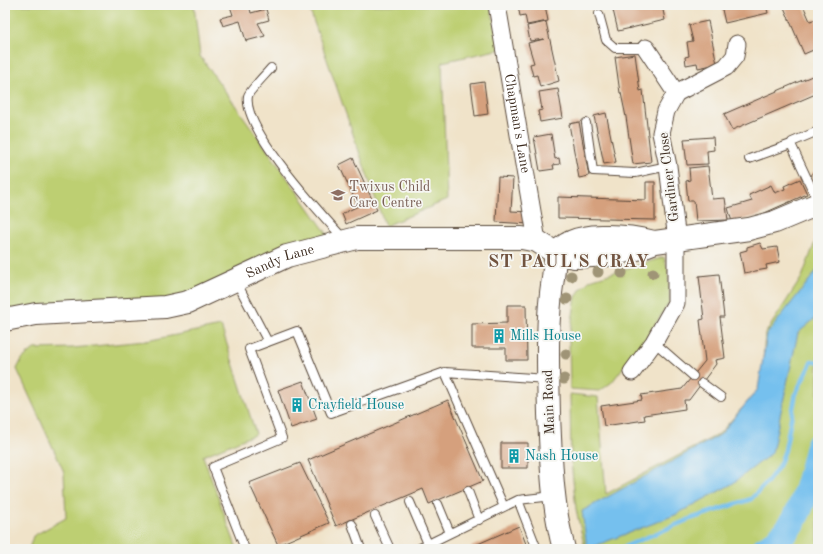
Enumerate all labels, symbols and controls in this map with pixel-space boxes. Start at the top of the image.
street label: Chapman's Lane [502,73,532,174]
street label: Gardiner Close [657,131,681,223]
place label: Twixus Child Care Centre [349,180,430,210]
school or university icon: Twixus Child Care Centre [330,187,346,203]
street label: Sandy Lane [244,242,315,281]
district label: ST PAUL'S CRAY [488,253,650,271]
building icon: Mills House [491,328,507,344]
place label: Mills House [510,329,581,343]
street label: Main Road [541,369,557,435]
building icon: Crayfield House [289,397,305,413]
place label: Crayfield House [308,398,404,412]
building icon: Nash House [506,448,522,464]
place label: Nash House [525,449,598,463]

